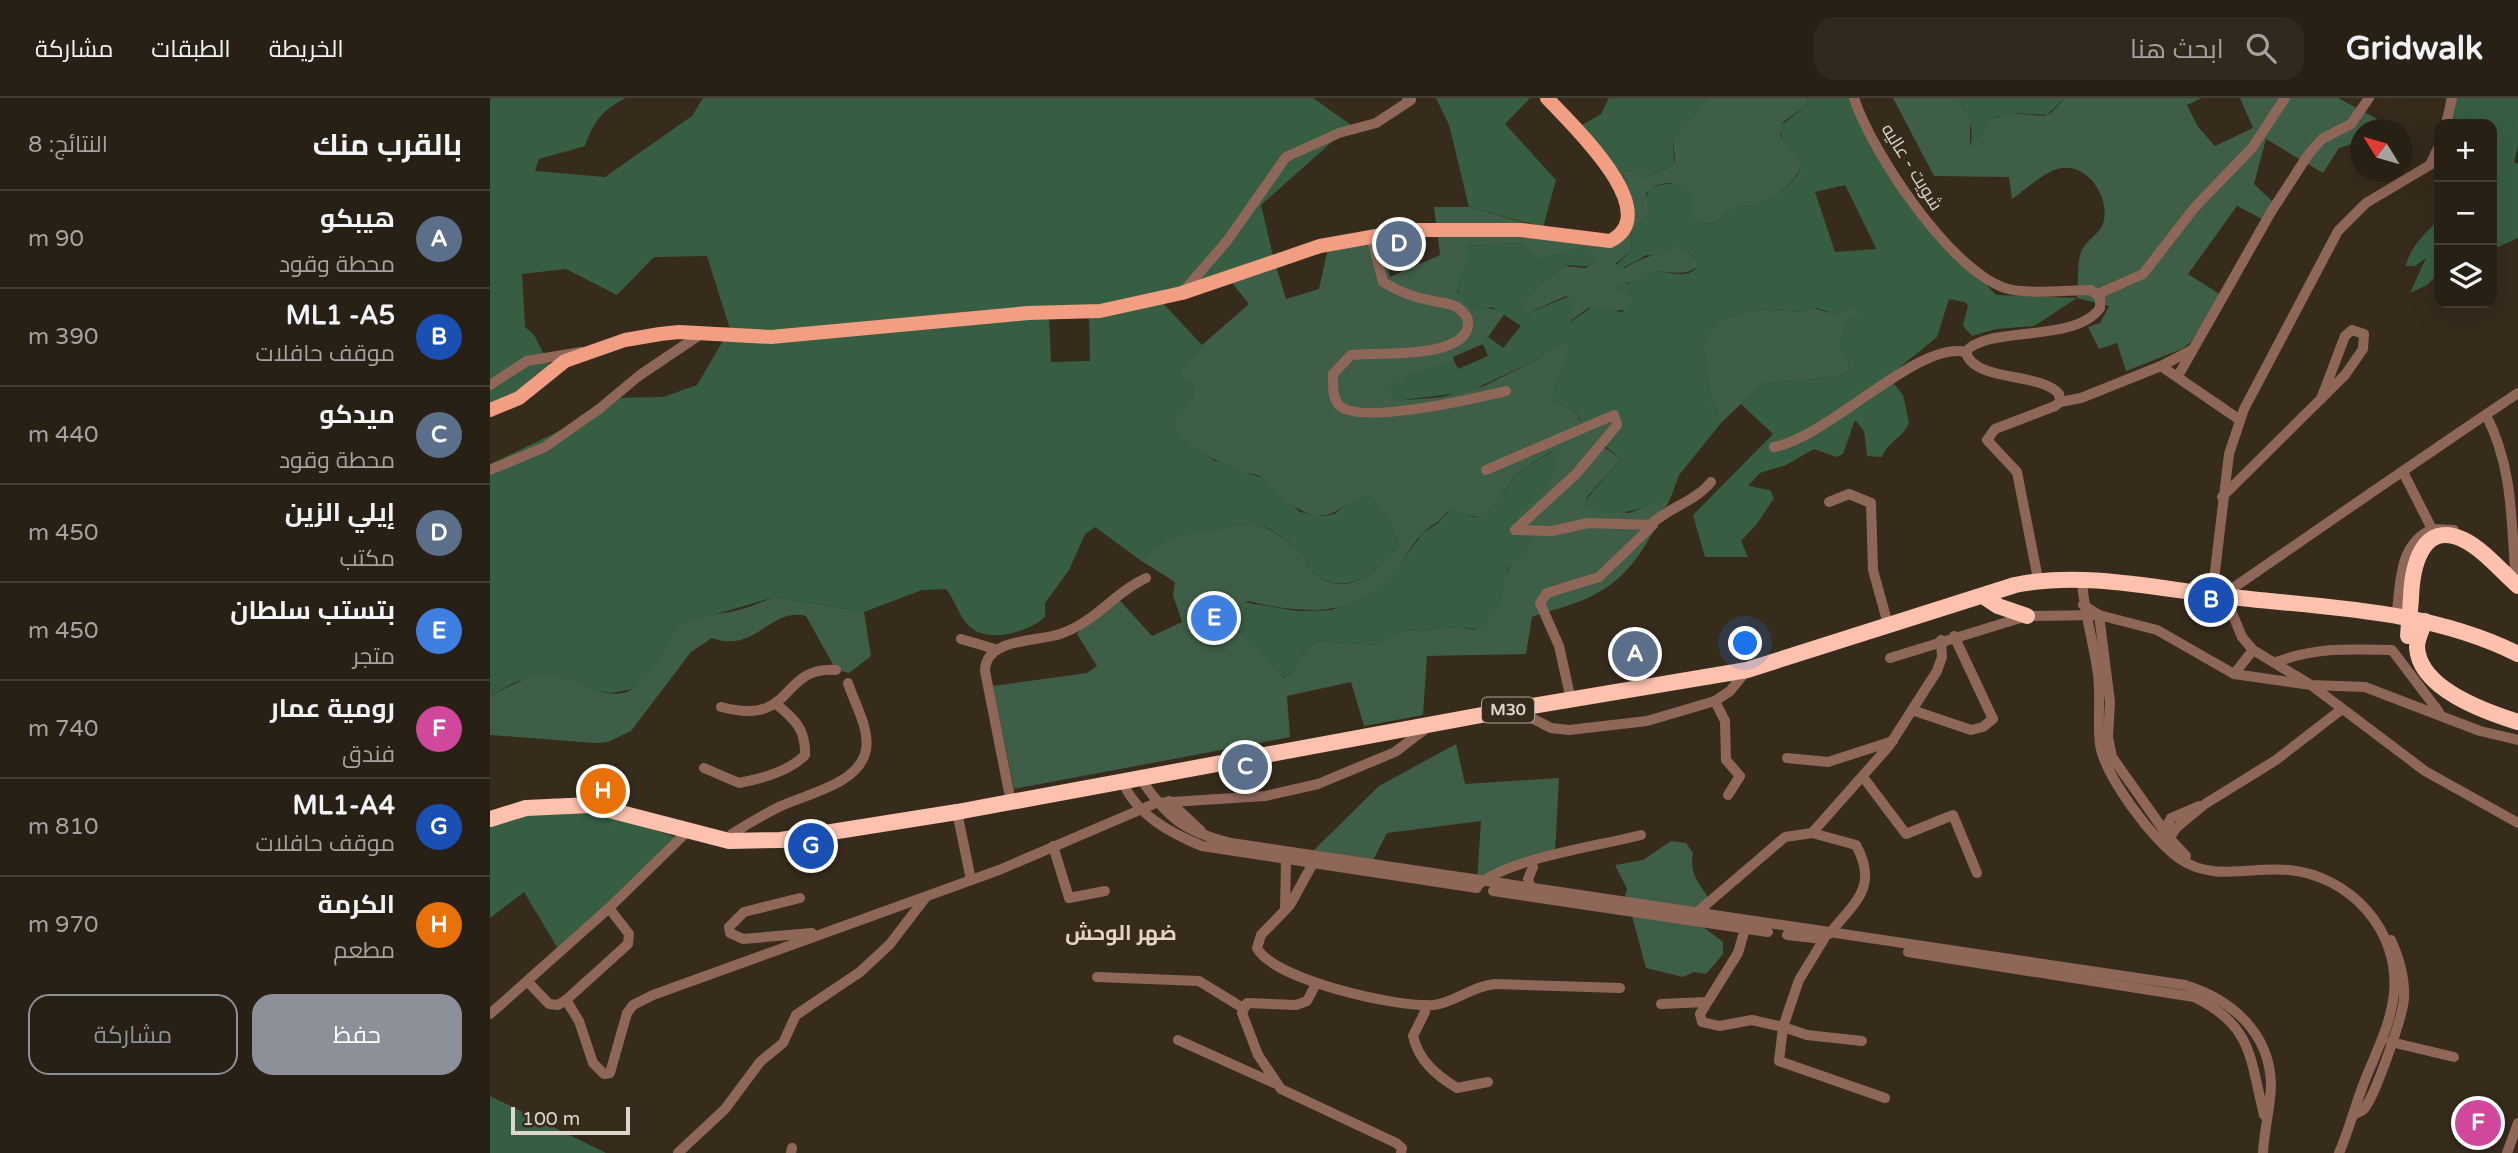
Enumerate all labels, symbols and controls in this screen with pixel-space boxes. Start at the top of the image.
search box [1814,17,2304,80]
icon: search [2242,29,2280,67]
text: Gridwalk [2346,29,2483,68]
text: ابحث هنا [2130,34,2224,65]
text: مشاركة [35,35,113,64]
text: الطبقات [151,35,231,64]
text: الخريطة [269,35,344,64]
north arrow [2350,119,2413,182]
map controls [2434,119,2497,308]
button: + [2434,119,2497,182]
street label: شويت - عاليه [1877,120,1947,214]
text: بالقرب منك [313,127,462,164]
text: النتائج: 8 [28,131,108,159]
button: − [2434,182,2497,245]
text: هيبكو [320,203,395,234]
pin: D [1376,218,1422,270]
text: 90 m [28,225,84,253]
text: A [430,225,448,253]
button: layers [2434,245,2497,308]
text: محطة وقود [279,251,395,279]
text: ML1 -A5 [286,300,395,331]
text: 390 m [28,323,98,351]
text: B [431,323,447,351]
text: موقف حافلات [256,340,395,368]
text: ميدكو [319,399,395,430]
text: 440 m [28,421,98,449]
text: C [431,421,447,449]
text: محطة وقود [279,447,395,475]
text: إيلي الزين [285,497,395,528]
text: 450 m [28,519,98,547]
text: D [430,519,448,547]
text: مكتب [340,545,395,573]
pin: B [2188,574,2234,626]
pin: E [1191,592,1237,644]
text: بتستب سلطان [230,595,395,626]
text: 450 m [28,617,98,645]
text: E [432,617,446,645]
your location [1728,626,1762,660]
pin: A [1612,628,1658,680]
text: متجر [353,643,395,671]
text: رومية عمار [270,693,395,724]
road number: M30 [1482,698,1534,722]
text: 740 m [28,715,98,743]
text: F [432,715,446,743]
text: فندق [342,741,395,769]
pin: C [1222,741,1268,793]
pin: H [580,765,626,817]
text: ML1-A4 [293,790,395,821]
text: 810 m [28,813,98,841]
text: G [430,813,448,841]
pin: G [788,820,834,872]
text: موقف حافلات [256,830,395,858]
text: الكرمة [318,889,395,920]
text: 970 m [28,911,98,939]
text: H [430,911,448,939]
district label: ضهر الوحش [1065,921,1177,946]
text: مطعم [333,937,395,965]
button: مشاركة [28,994,238,1075]
button: حفظ [252,994,462,1075]
pin: F [2455,1097,2501,1149]
scale bar [511,1104,630,1136]
text: 100 m [522,1108,580,1130]

